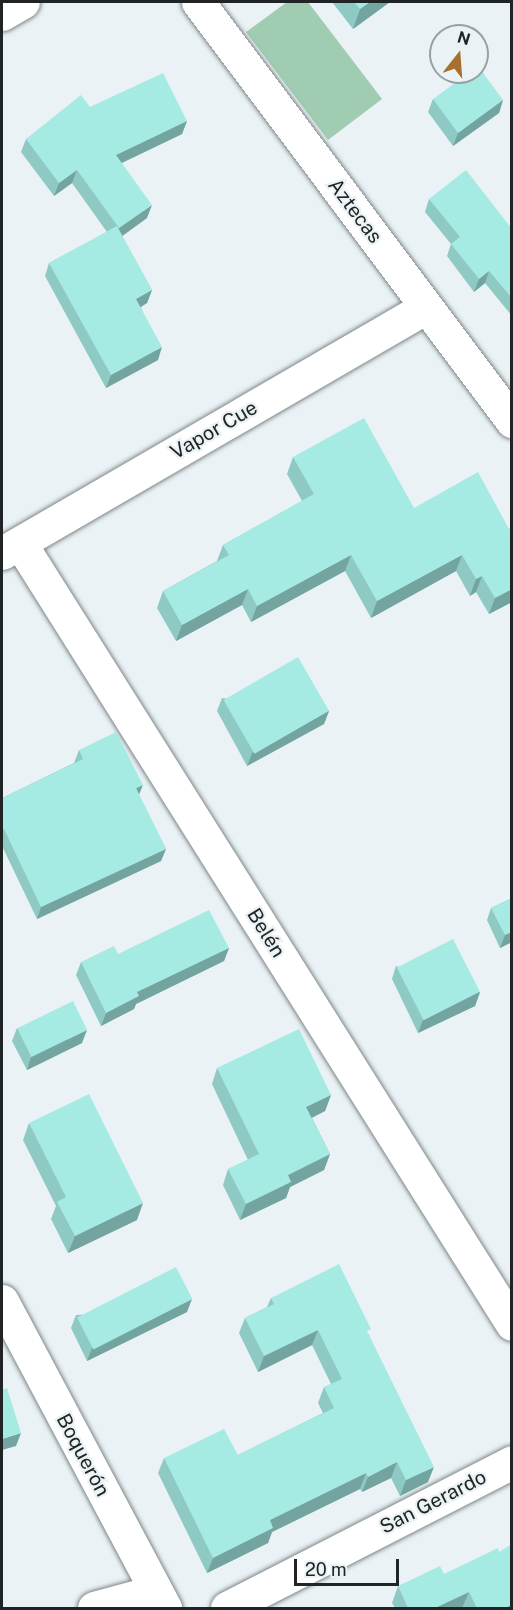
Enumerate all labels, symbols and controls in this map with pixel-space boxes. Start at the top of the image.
north arrow [429,24,489,84]
text: N [455,27,473,49]
street label: Aztecas [323,174,387,248]
street label: Vapor Cue [166,396,262,464]
street label: Belén [242,904,290,962]
street label: Boquerón [51,1410,115,1500]
street label: San Gerardo [376,1465,490,1539]
scale bar [297,1547,402,1585]
text: 20 m [305,1559,347,1580]

